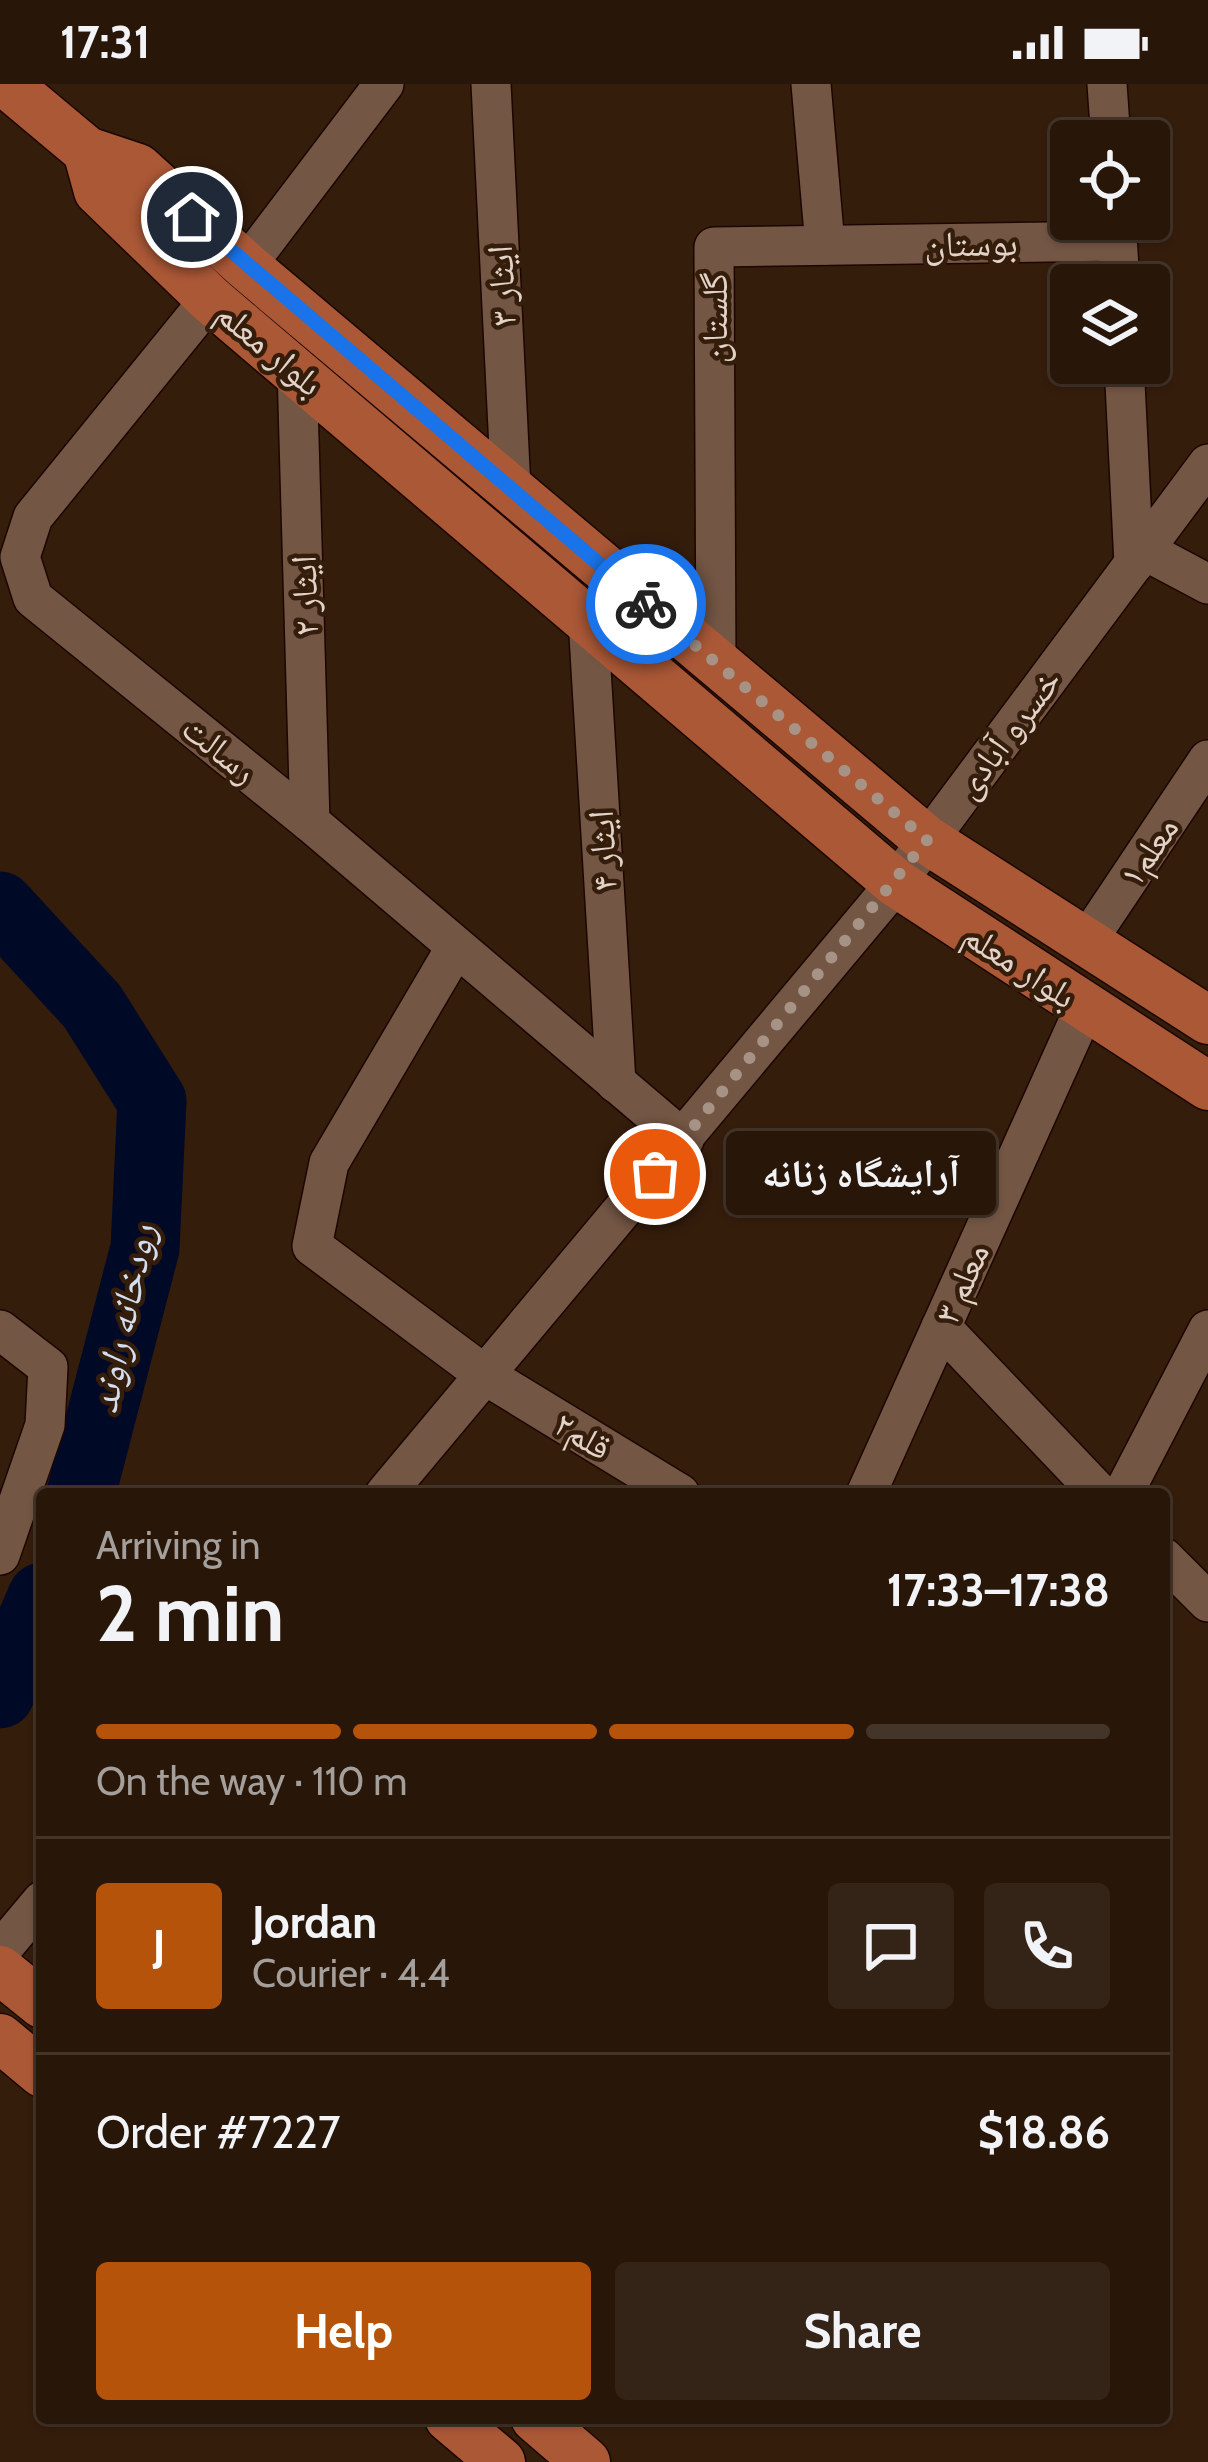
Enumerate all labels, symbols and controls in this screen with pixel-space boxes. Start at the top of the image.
text: 17:31 [60,15,150,69]
map controls [1050,120,1170,384]
button: locate [1050,120,1170,240]
pin [141,166,243,268]
icon: home [159,184,225,250]
street label: بوستان [924,220,1018,266]
street label: ایثار ۳ [477,244,525,328]
button: layers [1050,264,1170,384]
street label: گلستان [692,273,736,363]
street label: بلوار معلم [207,291,332,407]
courier [586,544,706,664]
street label: ایثار ۲ [281,555,327,637]
icon: bike [613,571,679,637]
street label: خسرو آبادی [944,659,1070,807]
street label: رسالت [174,706,266,792]
street label: معلم۱ [1109,807,1189,896]
street label: ایثار ۴ [578,809,626,893]
street label: بلوار معلم [954,912,1085,1019]
pin [604,1123,706,1225]
callout: آرایشگاه زنانه [727,1132,997,1216]
icon: bag [622,1141,688,1207]
text: آرایشگاه زنانه [762,1149,960,1197]
water label: رودخانه راوند [79,1219,165,1417]
street label: معلم ۳ [924,1236,1000,1331]
street label: قلم۲ [545,1401,620,1471]
text: Arriving in [96,1521,260,1569]
text: 17:33–17:38 [887,1563,1110,1617]
text: 2 min [96,1566,284,1661]
text: On the way · 110 m [96,1757,408,1805]
button: chat [828,1883,954,2009]
button: phone [984,1883,1110,2009]
text: Jordan [252,1895,377,1949]
text: J [153,1919,165,1973]
text: Courier · 4.4 [252,1949,450,1997]
text: Order #7227 [96,2105,340,2159]
text: $18.86 [978,2105,1110,2159]
button: Help [96,2262,591,2400]
button: Share [615,2262,1110,2400]

